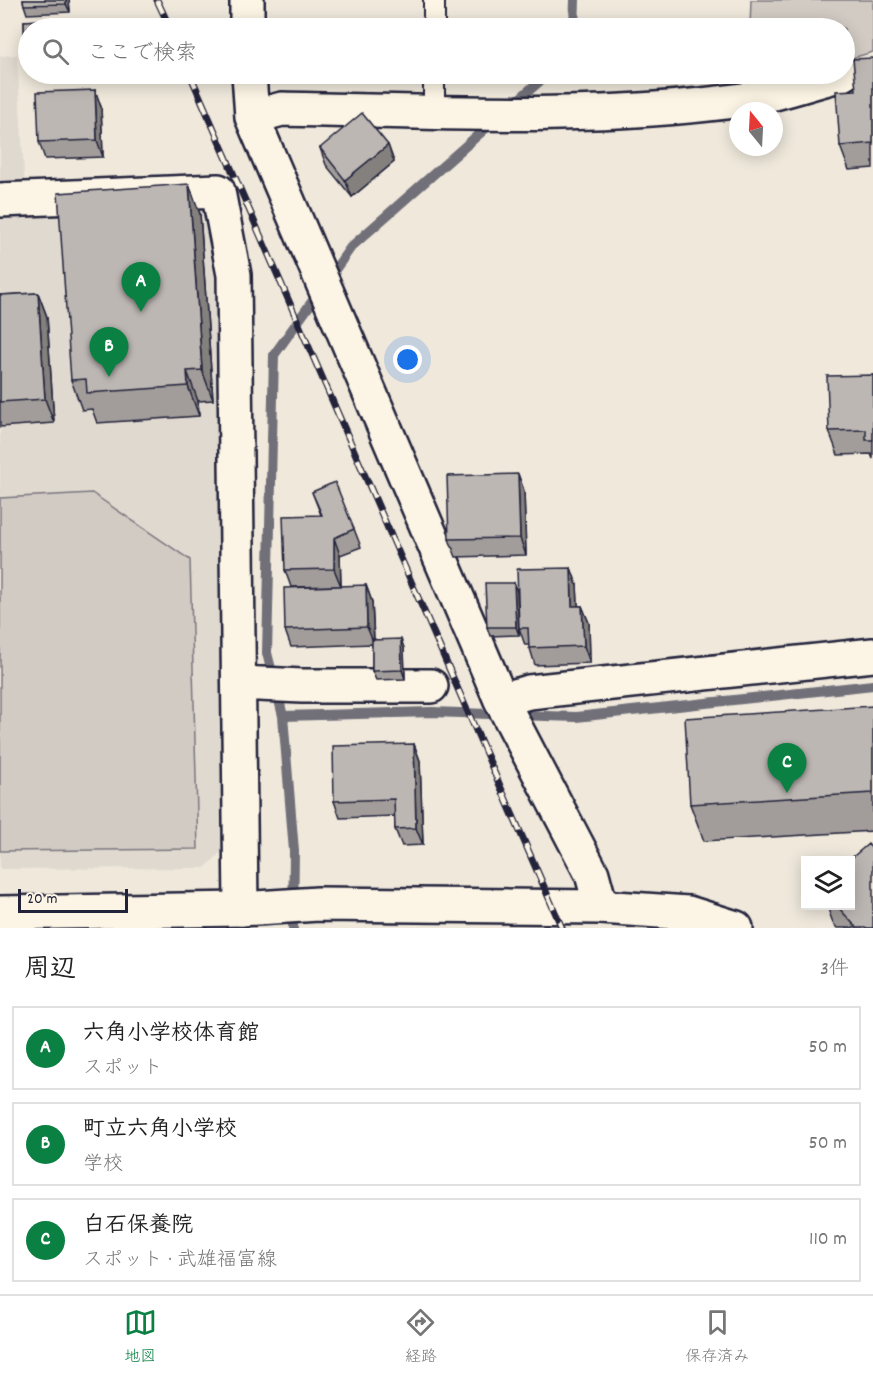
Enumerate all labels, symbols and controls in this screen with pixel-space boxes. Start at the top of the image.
search box [18,18,855,84]
icon: search [39,35,72,68]
text: ここで検索 [87,39,197,70]
north arrow [729,102,783,156]
pin: A [122,262,160,312]
pin: B [90,328,128,377]
your location [393,345,422,374]
pin: C [768,744,806,793]
map controls [801,856,855,910]
button: layers [801,856,855,910]
scale bar [18,886,128,914]
text: 20 m [27,888,57,911]
text: 周辺 [24,952,76,989]
text: 3件 [820,956,849,984]
text: 六角小学校体育館 [83,1019,259,1050]
text: A [40,1034,51,1062]
text: 50 m [809,1034,847,1062]
text: スポット [83,1055,163,1083]
text: 町立六角小学校 [83,1115,237,1146]
text: B [41,1130,50,1158]
text: 50 m [809,1130,847,1158]
text: 学校 [83,1151,123,1179]
text: 白石保養院 [83,1211,193,1242]
text: C [41,1226,50,1254]
text: 110 m [809,1226,847,1254]
text: スポット · 武雄福富線 [83,1247,277,1275]
tab: 地図 [124,1306,157,1369]
tab: 経路 [404,1306,437,1369]
tab: 保存済み [685,1306,749,1369]

